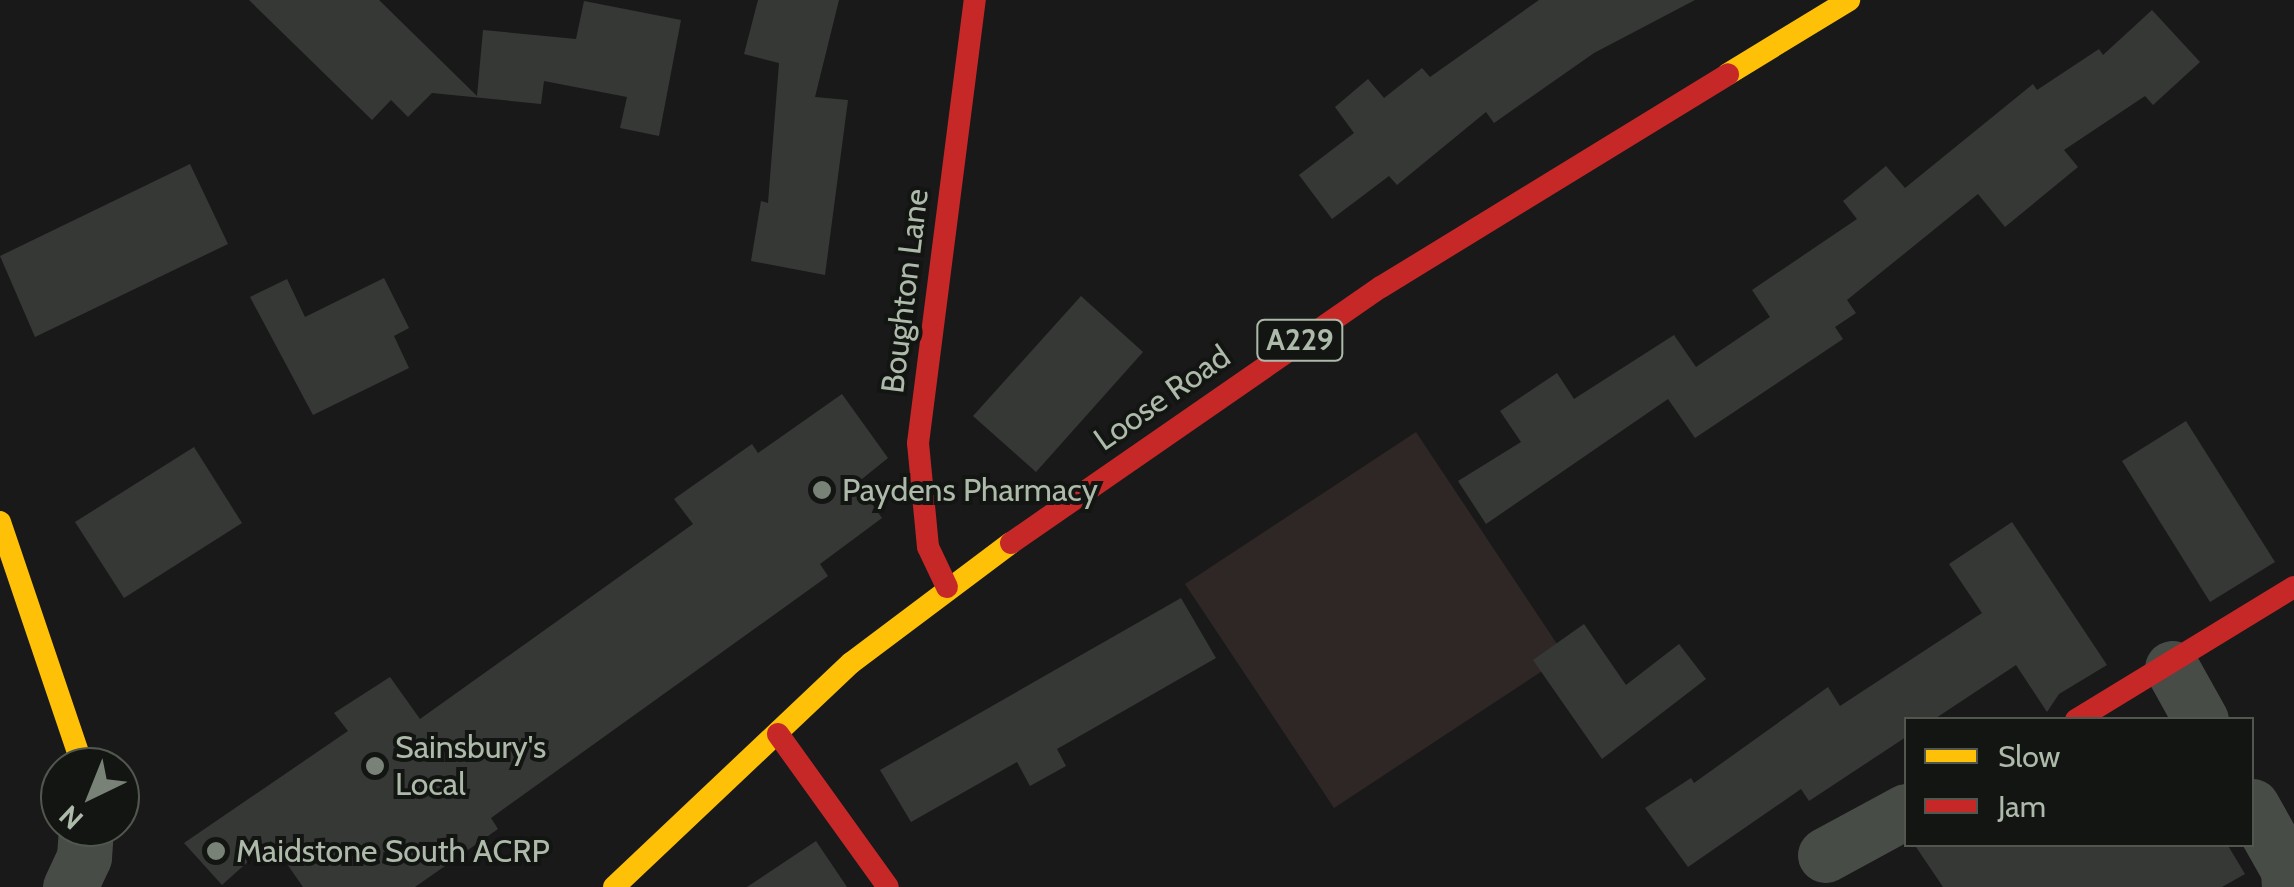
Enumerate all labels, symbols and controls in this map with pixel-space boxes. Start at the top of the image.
street label: Boughton Lane [873,187,937,395]
road number: A229 [1255,315,1345,365]
street label: Loose Road [1087,337,1237,459]
place label: Paydens Pharmacy [842,471,1098,509]
marker: Paydens Pharmacy [811,479,833,501]
legend [1904,717,2254,847]
place label: Sainsbury's Local [395,729,546,804]
text: Slow [1998,738,2060,775]
north arrow [40,747,140,847]
marker: Sainsbury's Local [364,755,386,777]
text: Jam [1998,788,2046,825]
text: N [52,798,90,837]
place label: Maidstone South ACRP [236,832,550,870]
marker: Maidstone South ACRP [205,840,227,862]

